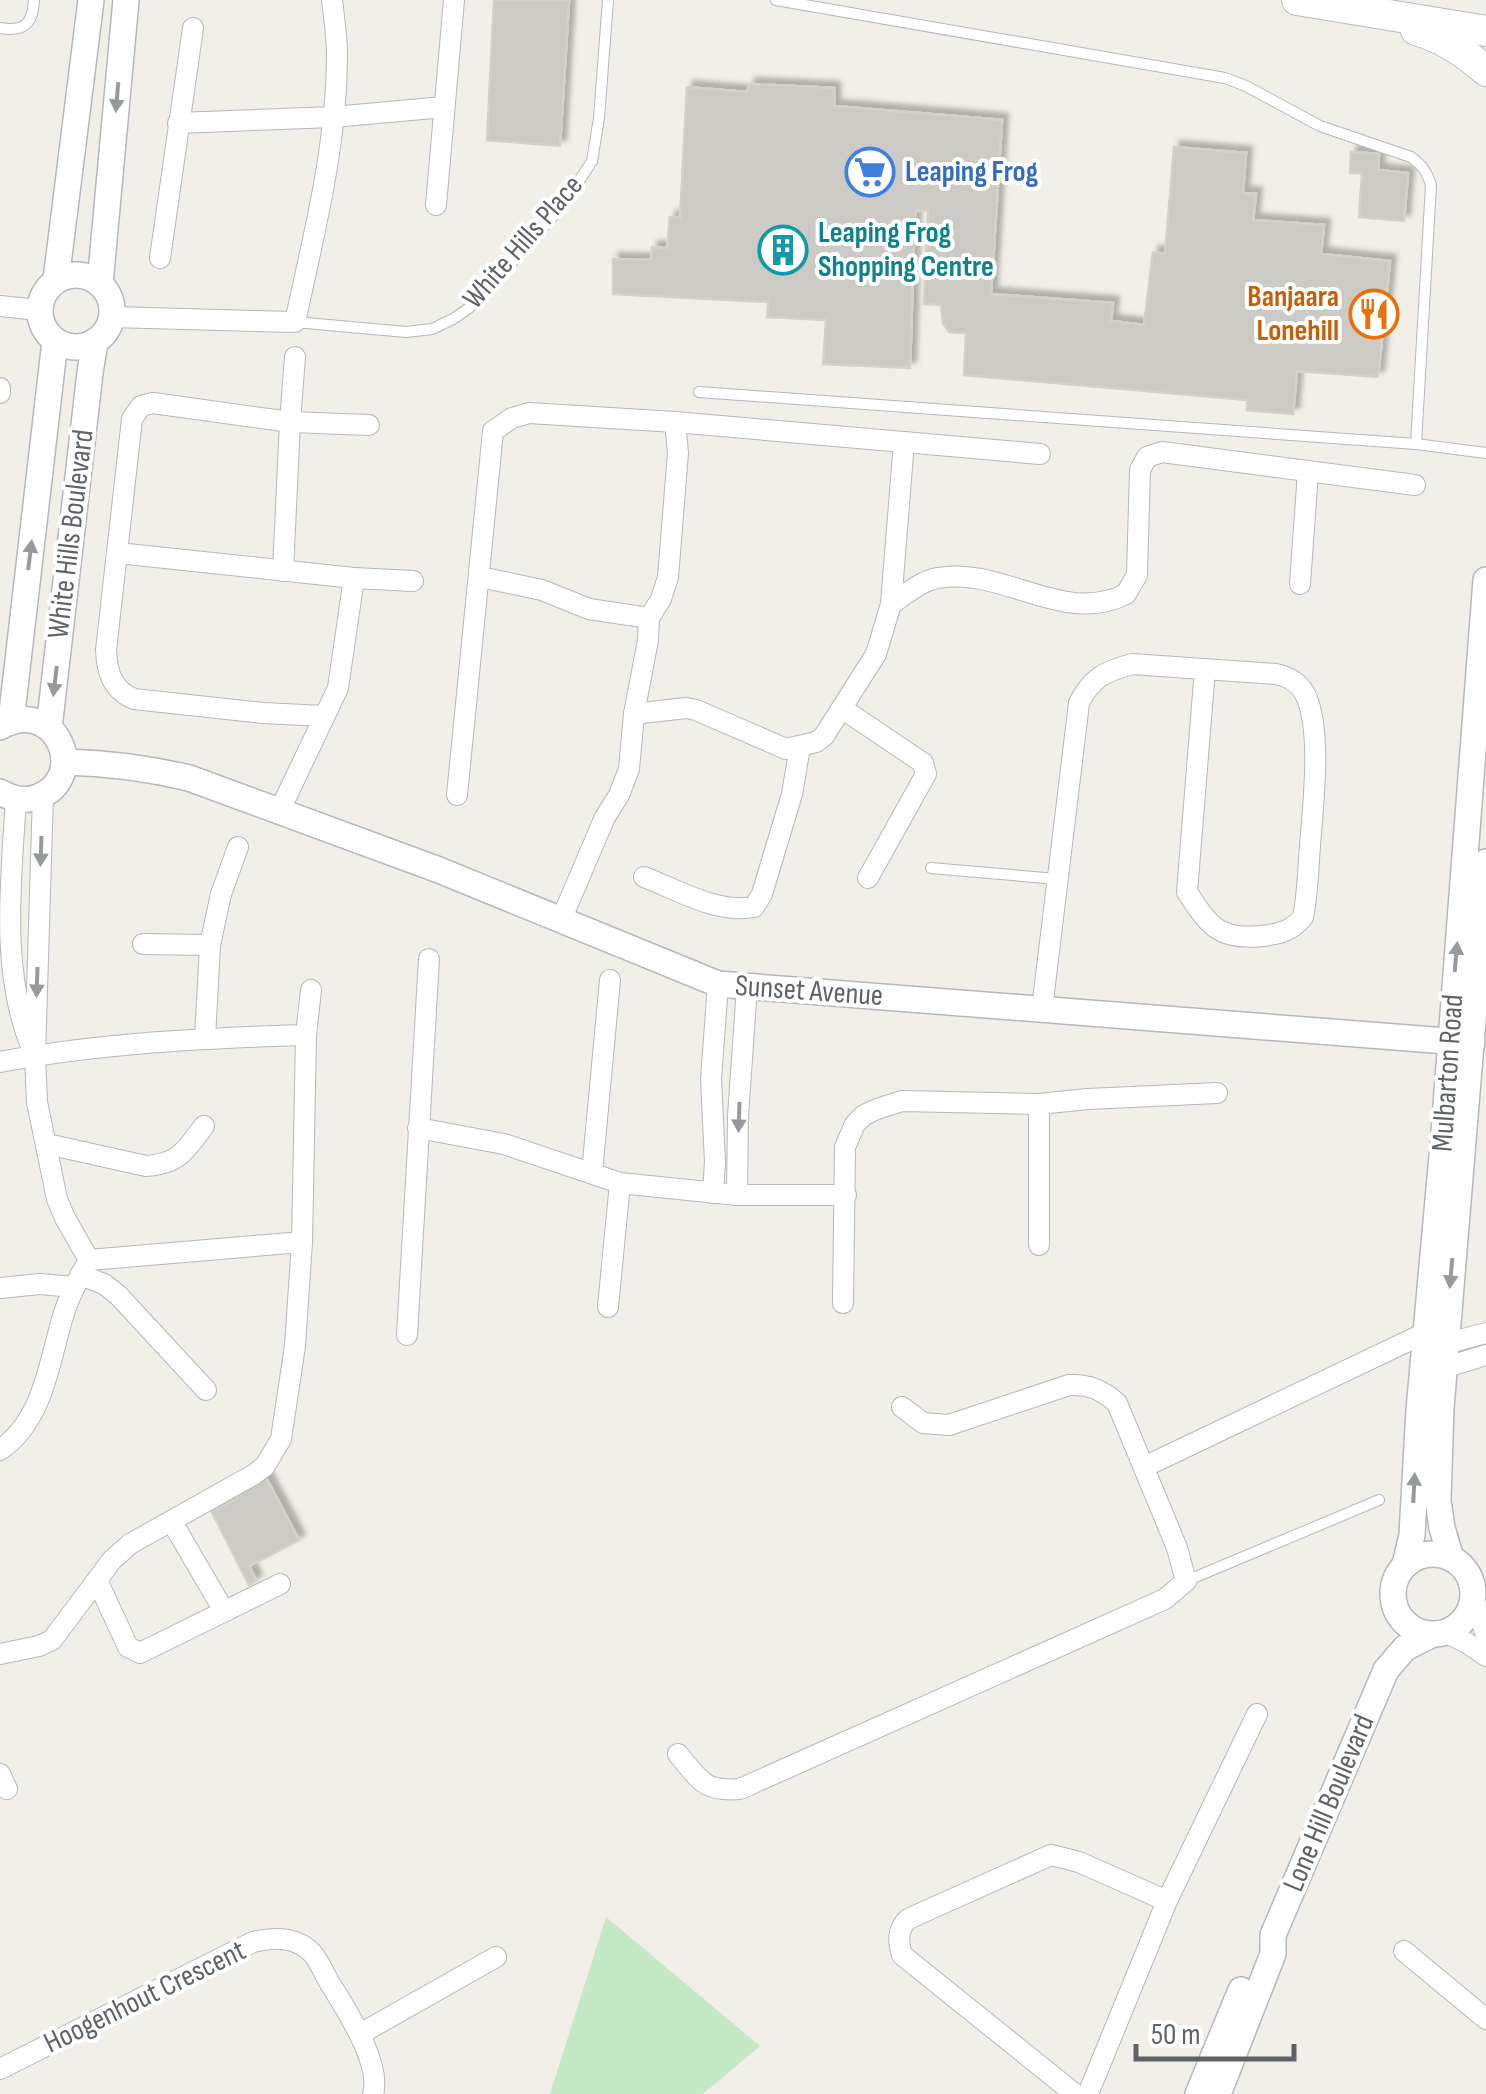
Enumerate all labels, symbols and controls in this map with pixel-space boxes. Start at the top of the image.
one-way arrow [109,82,125,114]
supermarket icon: Leaping Frog [844,146,896,198]
place label: Leaping Frog [905,154,1039,190]
street label: White Hills Place [455,168,591,316]
place label: Leaping Frog Shopping Centre [818,215,994,285]
building icon: Leaping Frog Shopping Centre [757,224,809,276]
place label: Banjaara Lonehill [1247,279,1339,349]
restaurant icon: Banjaara Lonehill [1348,288,1400,340]
street label: White Hills Boulevard [40,427,102,641]
one-way arrow [22,538,38,570]
one-way arrow [46,666,62,697]
one-way arrow [33,836,49,868]
one-way arrow [1449,941,1465,972]
one-way arrow [29,966,45,998]
street label: Sunset Avenue [734,968,884,1014]
street label: Mulbarton Road [1425,993,1471,1153]
one-way arrow [730,1101,746,1133]
one-way arrow [1442,1257,1458,1289]
one-way arrow [1406,1471,1422,1503]
street label: Lone Hill Boulevard [1276,1709,1382,1897]
street label: Hoogenhout Crescent [38,1933,252,2061]
scale bar [1136,1999,1294,2061]
text: 50 m [1151,2017,1200,2053]

